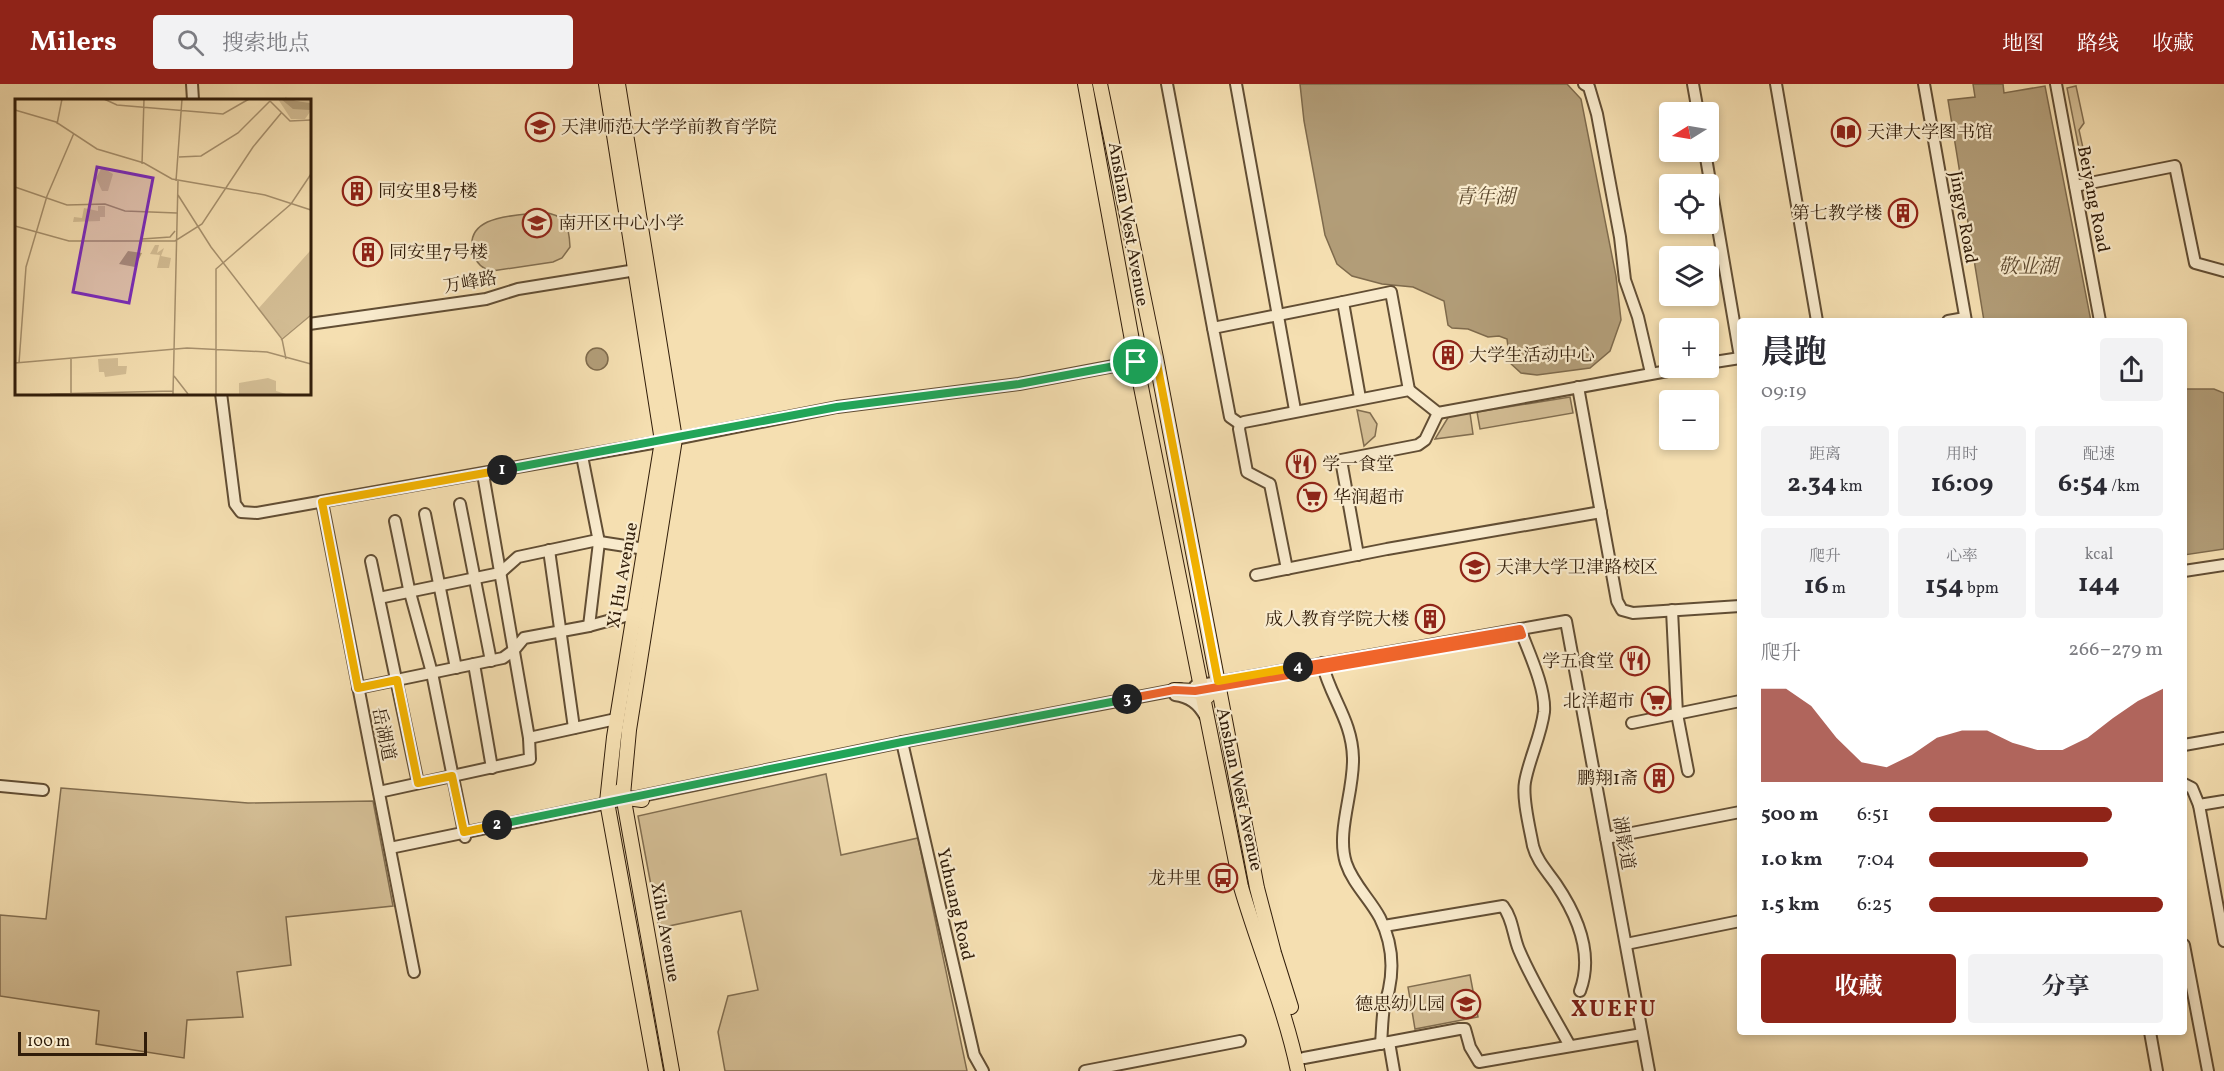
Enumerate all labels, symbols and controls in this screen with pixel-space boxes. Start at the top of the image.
search box [153,15,573,69]
text: Milers [30,23,117,62]
icon: search [174,26,207,59]
text: 搜索地点 [222,29,310,60]
text: 地图 [2002,30,2044,59]
text: 路线 [2077,30,2119,59]
text: 收藏 [2152,30,2194,59]
inset map [15,99,310,394]
north arrow [1659,102,1719,162]
map controls [1659,102,1719,450]
school or university icon: 天津师范大学学前教育学院 [524,111,556,143]
place label: 天津师范大学学前教育学院 [561,116,777,141]
library icon: 天津大学图书馆 [1830,116,1862,148]
place label: 天津大学图书馆 [1867,121,1993,146]
street label: Anshan West Avenue [1101,140,1154,308]
street label: Beiyang Road [2070,144,2115,255]
street label: Jingye Road [1942,169,1983,266]
button: locate [1659,174,1719,234]
building icon: 同安里8号楼 [341,175,373,207]
place label: 同安里8号楼 [378,180,477,205]
water label: 青年湖 [1455,184,1518,212]
building icon: 第七教学楼 [1887,197,1919,229]
place label: 第七教学楼 [1792,202,1882,227]
school or university icon: 南开区中心小学 [521,207,553,239]
place label: 南开区中心小学 [558,212,684,237]
building icon: 同安里7号楼 [352,236,384,268]
place label: 同安里7号楼 [389,241,488,266]
button: layers [1659,246,1719,306]
water label: 敬业湖 [1998,254,2061,282]
street label: 万峰路 [442,266,499,300]
button: + [1659,318,1719,378]
text: 晨跑 [1761,332,1827,378]
pin [1110,336,1161,387]
button: share [2100,338,2163,401]
building icon: 大学生活动中心 [1432,339,1464,371]
place label: 大学生活动中心 [1469,344,1595,369]
icon: arrive [1119,345,1152,378]
text: 09:19 [1761,378,1806,406]
button: − [1659,390,1719,450]
text: 距离 [1809,444,1841,466]
text: 用时 [1946,444,1978,466]
text: 配速 [2083,444,2115,466]
restaurant icon: 学一食堂 [1285,448,1317,480]
place label: 学一食堂 [1322,453,1394,478]
pin: 1 [487,455,517,485]
text: 1 [499,459,505,481]
text: 2.34 [1787,466,1837,502]
text: 16:09 [1931,466,1993,502]
text: 6:54 [2058,466,2108,502]
text: km [1837,476,1863,498]
text: /km [2108,476,2140,498]
supermarket icon: 华润超市 [1296,481,1328,513]
place label: 华润超市 [1333,486,1405,511]
street label: Xi Hu Avenue [602,520,645,630]
text: kcal [2085,544,2113,566]
text: 爬升 [1809,546,1841,568]
text: 心率 [1946,546,1978,568]
school or university icon: 天津大学卫津路校区 [1459,551,1491,583]
place label: 天津大学卫津路校区 [1496,556,1658,581]
text: 144 [2078,566,2120,602]
text: 16 [1804,568,1829,604]
text: 154 [1925,568,1964,604]
text: m [1829,578,1846,600]
text: bpm [1964,578,1999,600]
building icon: 成人教育学院大楼 [1414,603,1446,635]
place label: 成人教育学院大楼 [1265,608,1409,633]
text: 266–279 m [2068,636,2163,664]
text: 爬升 [1761,640,1801,668]
restaurant icon: 学五食堂 [1619,645,1651,677]
place label: 学五食堂 [1542,650,1614,675]
pin: 4 [1283,652,1313,682]
text: 4 [1293,656,1303,678]
pin: 3 [1112,684,1142,714]
supermarket icon: 北洋超市 [1640,685,1672,717]
text: 3 [1123,688,1131,710]
place label: 北洋超市 [1563,690,1635,715]
street label: 岳湖道 [365,705,400,763]
street label: Anshan West Avenue [1209,705,1268,873]
building icon: 鹏翔1斋 [1643,762,1675,794]
place label: 鹏翔1斋 [1577,767,1638,792]
text: 500 m [1761,801,1819,829]
text: 6:51 [1857,801,1889,829]
pin: 2 [482,810,512,840]
text: 2 [493,814,501,836]
street label: 湖影道 [1606,815,1640,872]
street label: Yuhuang Road [929,846,980,963]
text: 1.0 km [1761,846,1823,874]
text: 7:04 [1857,846,1895,874]
bus stop icon: 龙井里 [1207,862,1239,894]
place label: 龙井里 [1148,867,1202,892]
street label: Xihu Avenue [643,880,686,984]
text: 1.5 km [1761,891,1820,919]
text: 6:25 [1857,891,1892,919]
button: 收藏 [1761,954,1956,1023]
button: 分享 [1968,954,2163,1023]
school or university icon: 德思幼儿园 [1450,988,1482,1020]
place label: 德思幼儿园 [1355,993,1445,1018]
district label: XUEFU [1571,993,1657,1027]
scale bar [18,1029,147,1056]
text: 100 m [27,1031,70,1053]

